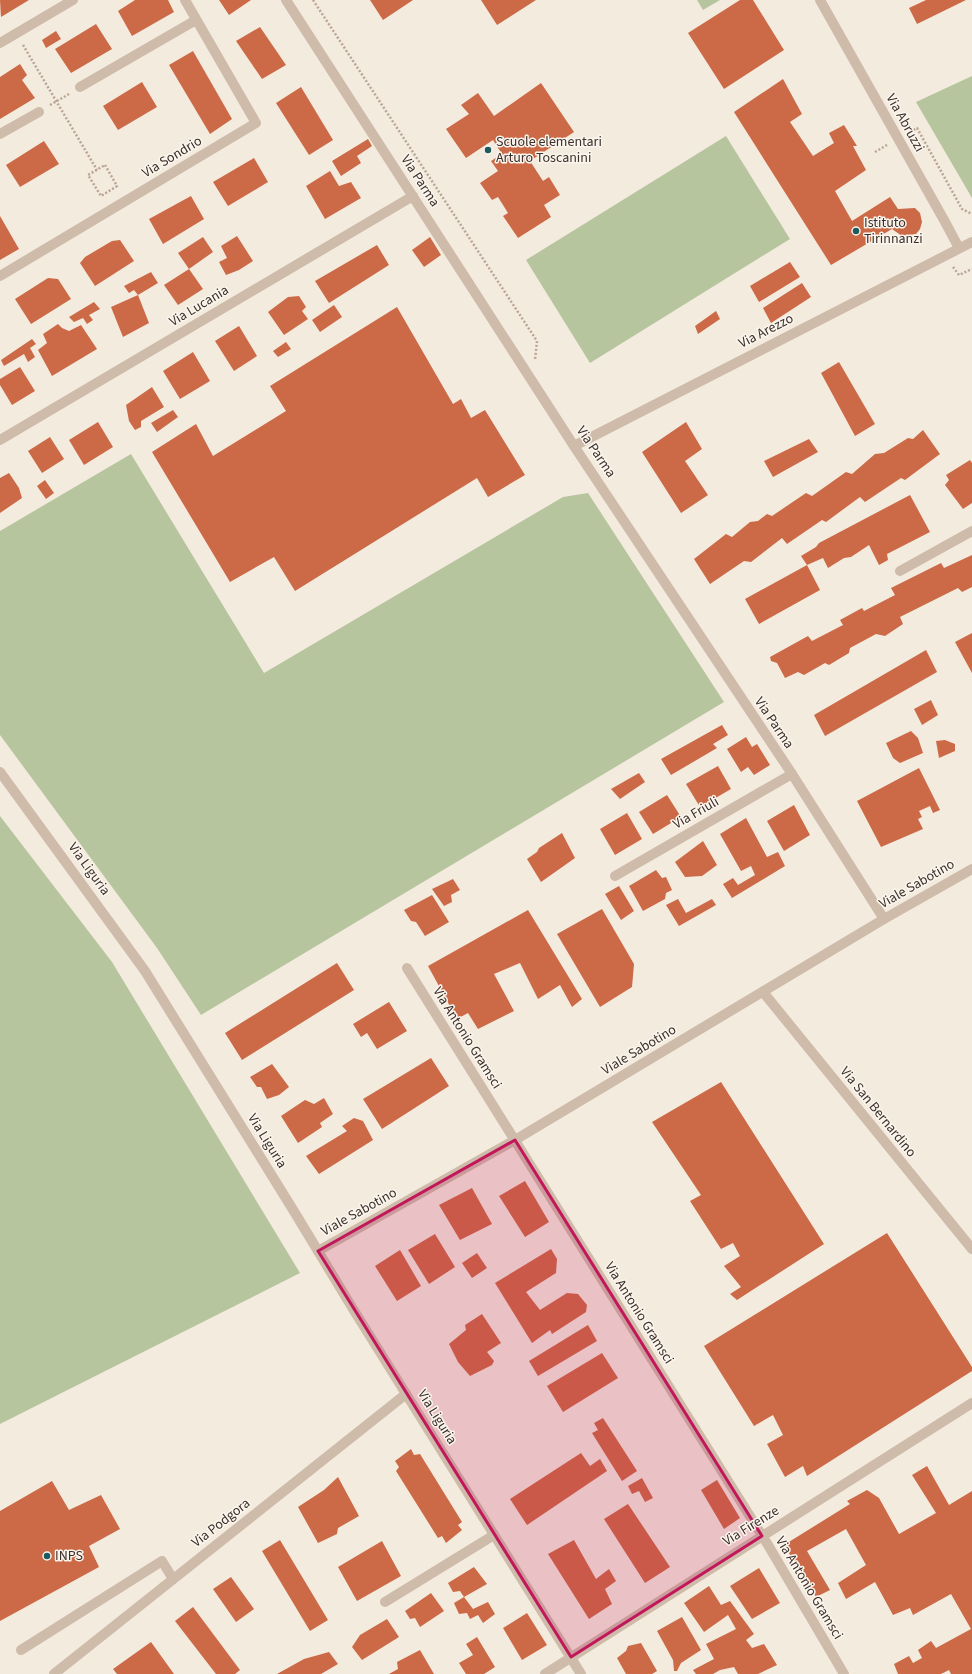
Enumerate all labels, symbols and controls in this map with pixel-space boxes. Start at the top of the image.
street label: Via Abruzzi [881,90,929,156]
street label: Via Sondrio [138,131,206,183]
place label: Scuole elementari Arturo Toscanini [496,132,602,168]
marker: Scuole elementari Arturo Toscanini [483,145,493,155]
street label: Via Parma [396,151,444,211]
place label: Istituto Tirinnanzi [864,213,923,249]
marker: Istituto Tirinnanzi [851,226,861,236]
street label: Via Lucania [165,280,233,332]
street label: Via Arezzo [735,309,797,353]
street label: Via Parma [571,422,621,482]
street label: Via Parma [749,693,799,753]
street label: Via Friuli [669,792,723,834]
street label: Via Liguria [63,839,115,899]
street label: Viale Sabotino [876,854,958,914]
street label: Via Antonio Gramsci [428,983,506,1093]
street label: Viale Sabotino [598,1020,680,1080]
street label: Via San Bernardino [835,1062,921,1162]
street label: Via Liguria [242,1110,292,1172]
street label: Viale Sabotino [317,1183,401,1241]
street label: Via Antonio Gramsci [600,1258,678,1368]
street label: Via Liguria [412,1386,462,1448]
street label: Via Podgora [187,1494,255,1552]
street label: Via Firenze [719,1501,783,1551]
street label: Via Antonio Gramsci [770,1533,848,1643]
place label: INPS [55,1546,83,1566]
marker: INPS [42,1551,52,1561]

